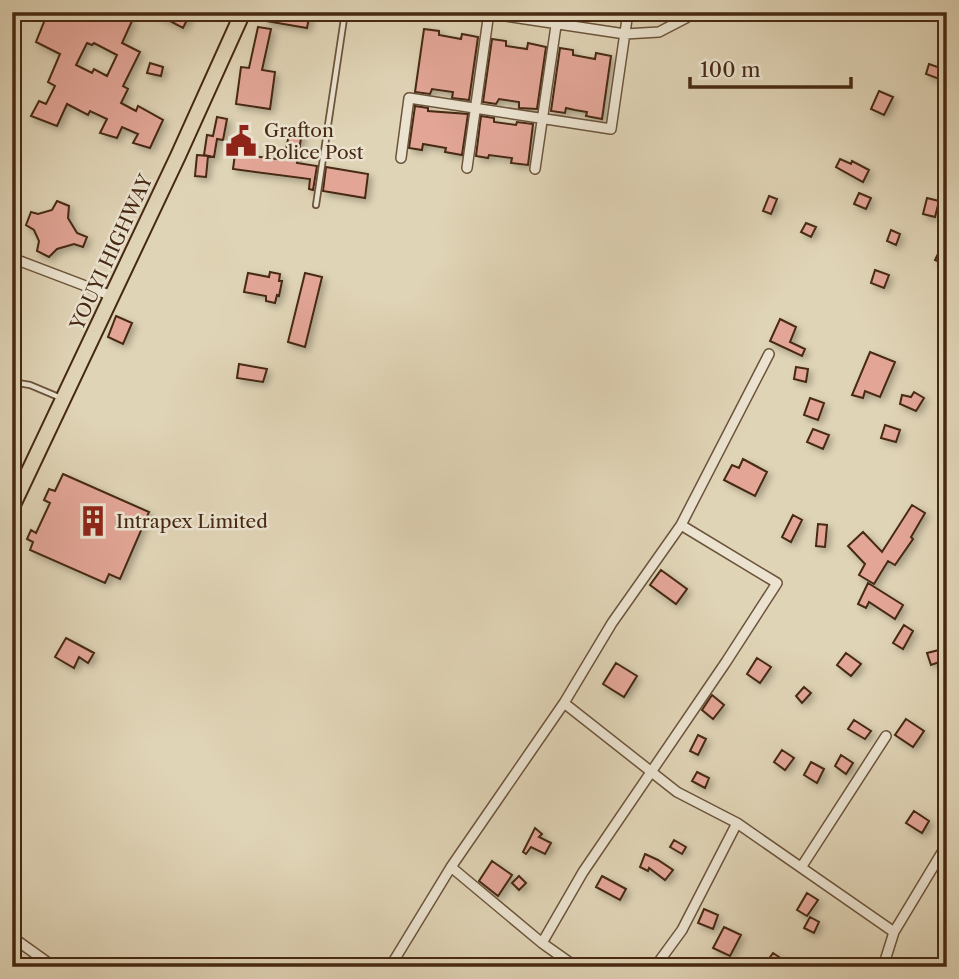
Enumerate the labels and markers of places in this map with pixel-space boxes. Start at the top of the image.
place label: Grafton Police Post [264,119,364,164]
public building icon: Grafton Police Post [224,124,258,158]
building icon: Intrapex Limited [76,504,110,538]
place label: Intrapex Limited [116,510,268,533]

